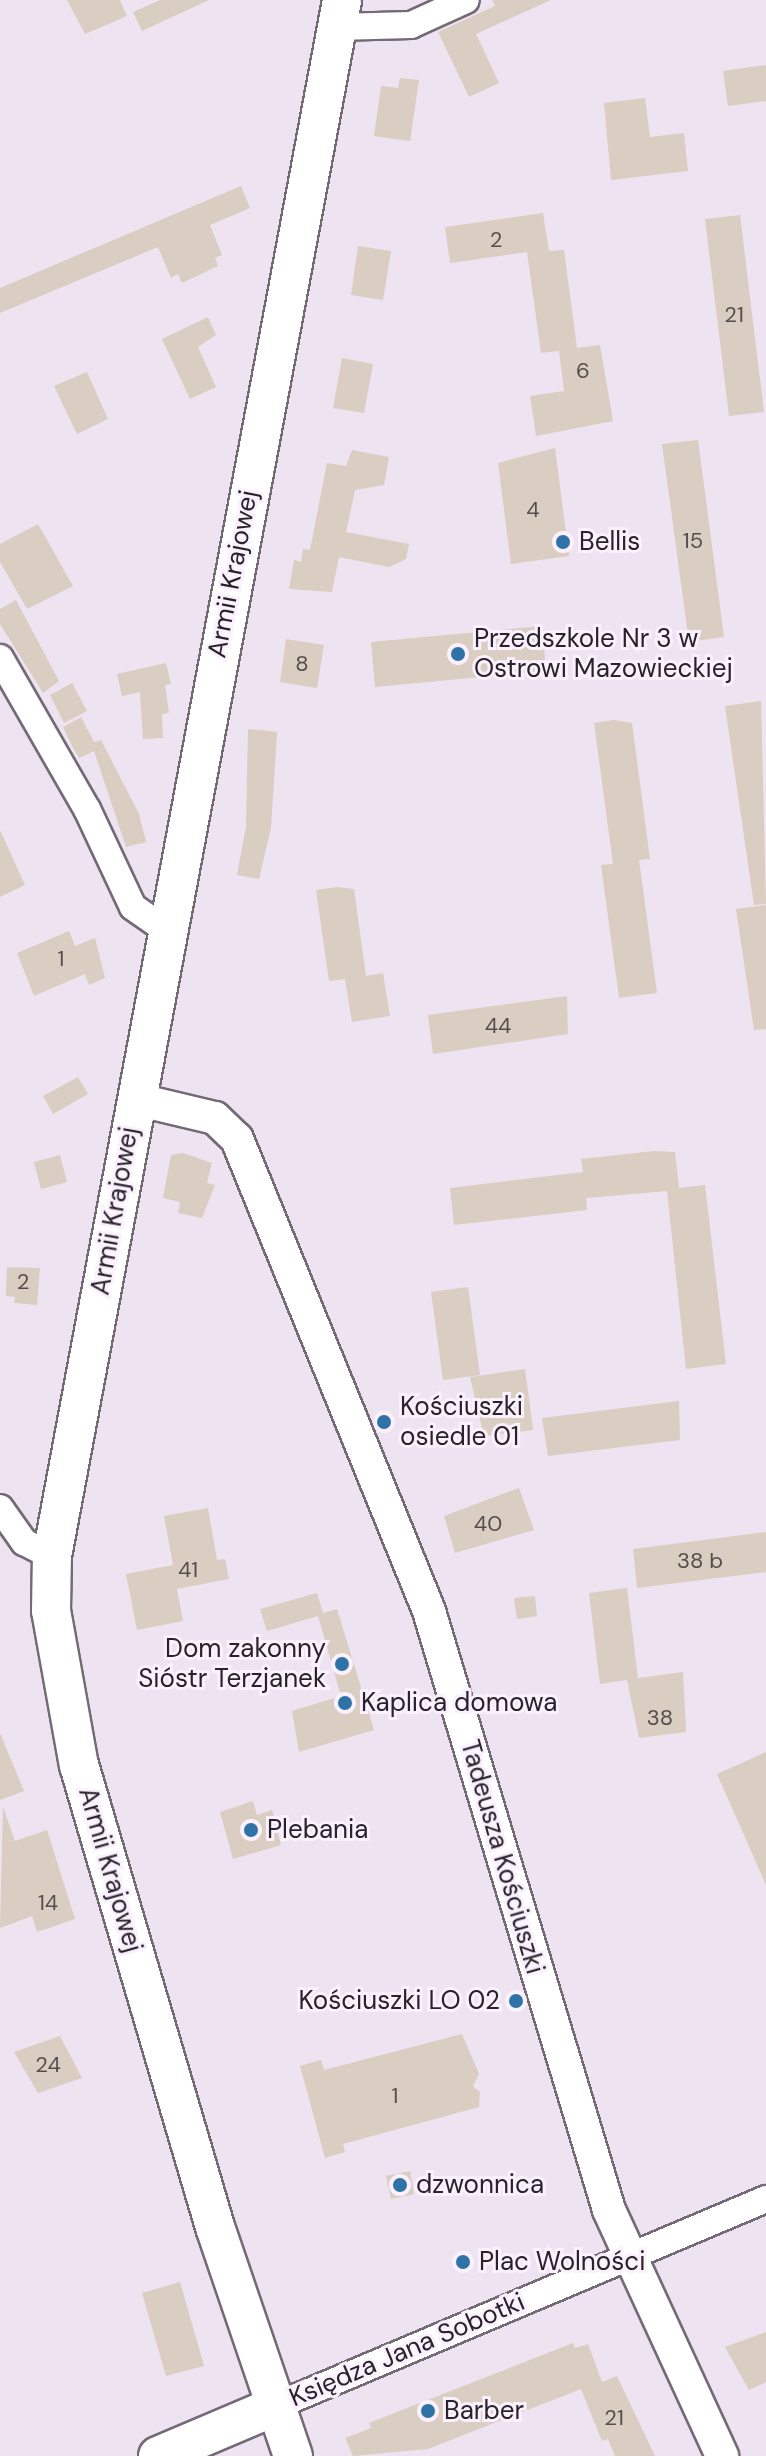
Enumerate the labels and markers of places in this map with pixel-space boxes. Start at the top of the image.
place label: Bellis [579,526,640,558]
marker: Bellis [554,533,572,551]
place label: Przedszkole Nr 3 w Ostrowi Mazowieckiej [474,623,733,684]
marker: Przedszkole Nr 3 w Ostrowi Mazowieckiej [449,645,467,663]
place label: Kościuszki osiedle 01 [400,1391,523,1452]
marker: Kościuszki osiedle 01 [375,1413,393,1431]
place label: Dom zakonny Sióstr Terzjanek [138,1633,326,1694]
marker: Dom zakonny Sióstr Terzjanek [333,1655,351,1673]
place label: Kaplica domowa [361,1687,557,1719]
marker: Kaplica domowa [336,1694,354,1712]
place label: Plebania [267,1814,368,1846]
marker: Plebania [242,1821,260,1839]
place label: Kościuszki LO 02 [298,1985,500,2017]
marker: Kościuszki LO 02 [507,1992,525,2010]
place label: dzwonnica [416,2169,544,2201]
marker: dzwonnica [391,2176,409,2194]
place label: Plac Wolności [479,2246,645,2278]
marker: Plac Wolności [454,2253,472,2271]
place label: Barber [444,2395,524,2427]
marker: Barber [419,2402,437,2420]

